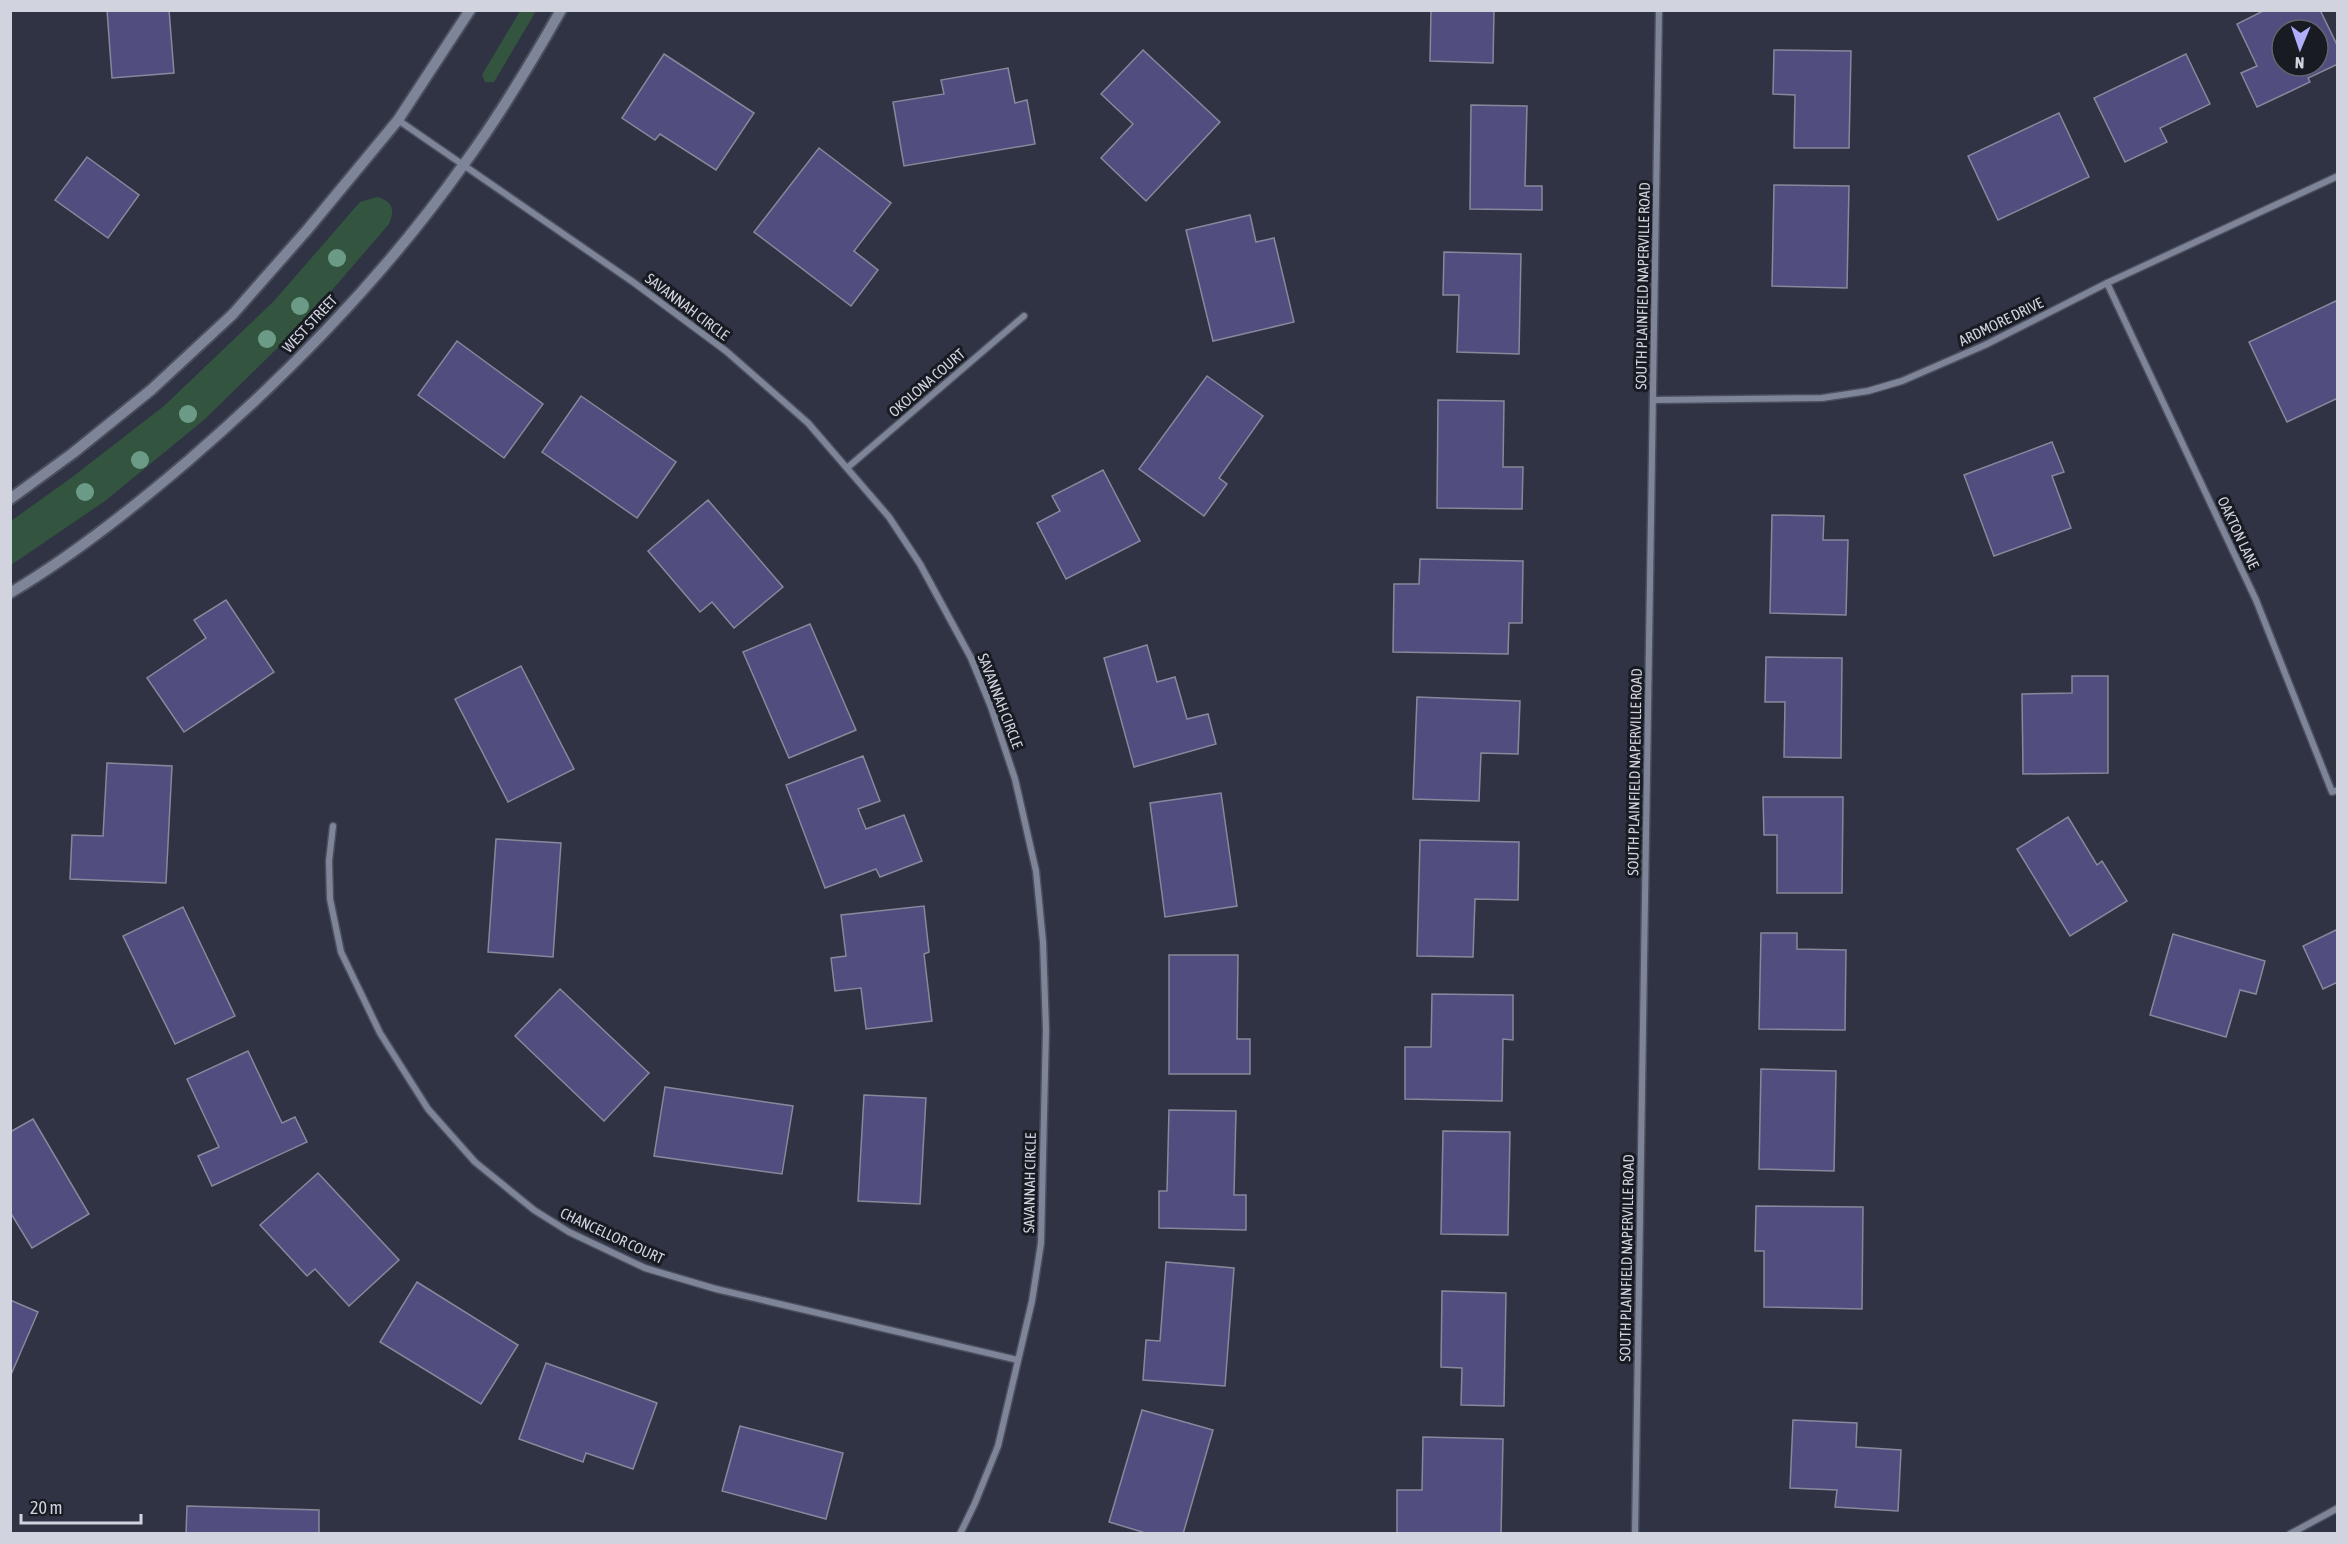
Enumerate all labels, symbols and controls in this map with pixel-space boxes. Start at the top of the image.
north arrow [2270,18,2330,78]
text: N [2294,54,2305,72]
street label: SOUTH PLAINFIELD NAPERVILLE ROAD [1632,182,1653,390]
street label: SAVANNAH CIRCLE [642,270,733,344]
street label: WEST STREET [279,291,341,356]
street label: ARDMORE DRIVE [1956,294,2046,349]
street label: OKOLONA COURT [885,345,968,420]
street label: OAKTON LANE [2214,494,2263,572]
street label: SAVANNAH CIRCLE [975,651,1027,751]
street label: SOUTH PLAINFIELD NAPERVILLE ROAD [1624,668,1645,876]
street label: SAVANNAH CIRCLE [1020,1132,1039,1233]
street label: SOUTH PLAINFIELD NAPERVILLE ROAD [1616,1154,1637,1362]
street label: CHANCELLOR COURT [558,1204,667,1267]
scale bar [21,1487,141,1525]
text: 20 m [30,1497,62,1518]

